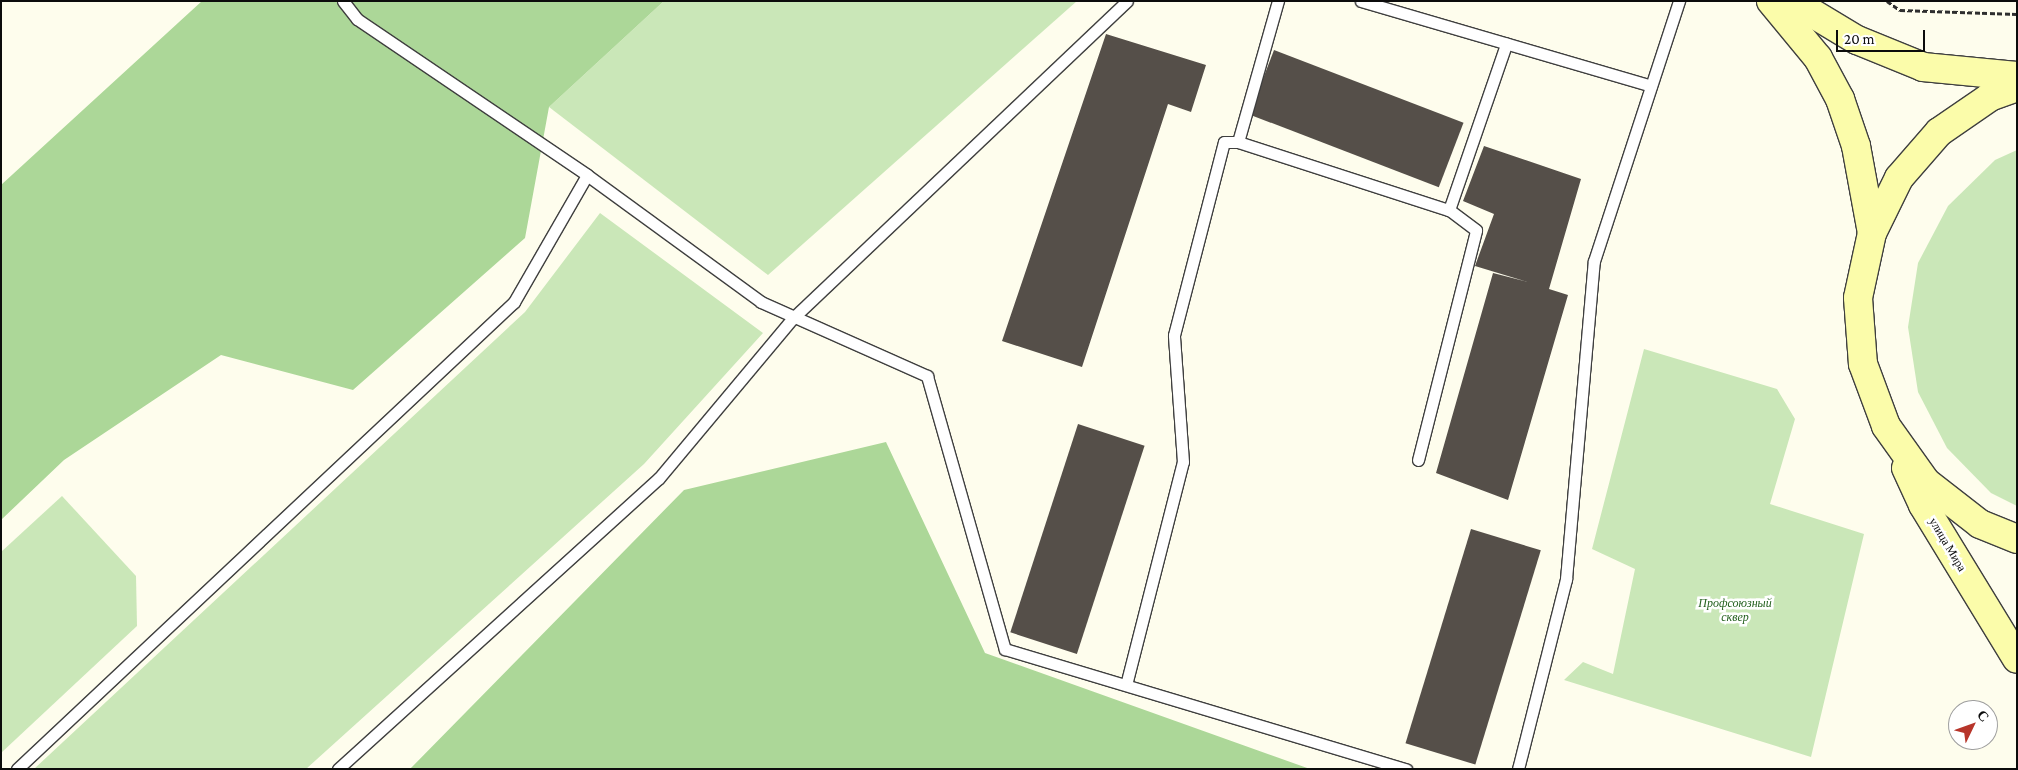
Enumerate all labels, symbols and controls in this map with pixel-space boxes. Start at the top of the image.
scale bar [1838,20,1927,52]
text: 20 m [1844,31,1875,47]
street label: улица Мира [1925,515,1969,575]
park label: Профсоюзный сквер [1698,597,1772,625]
north arrow [1948,700,1998,750]
text: С [1974,707,1993,725]

